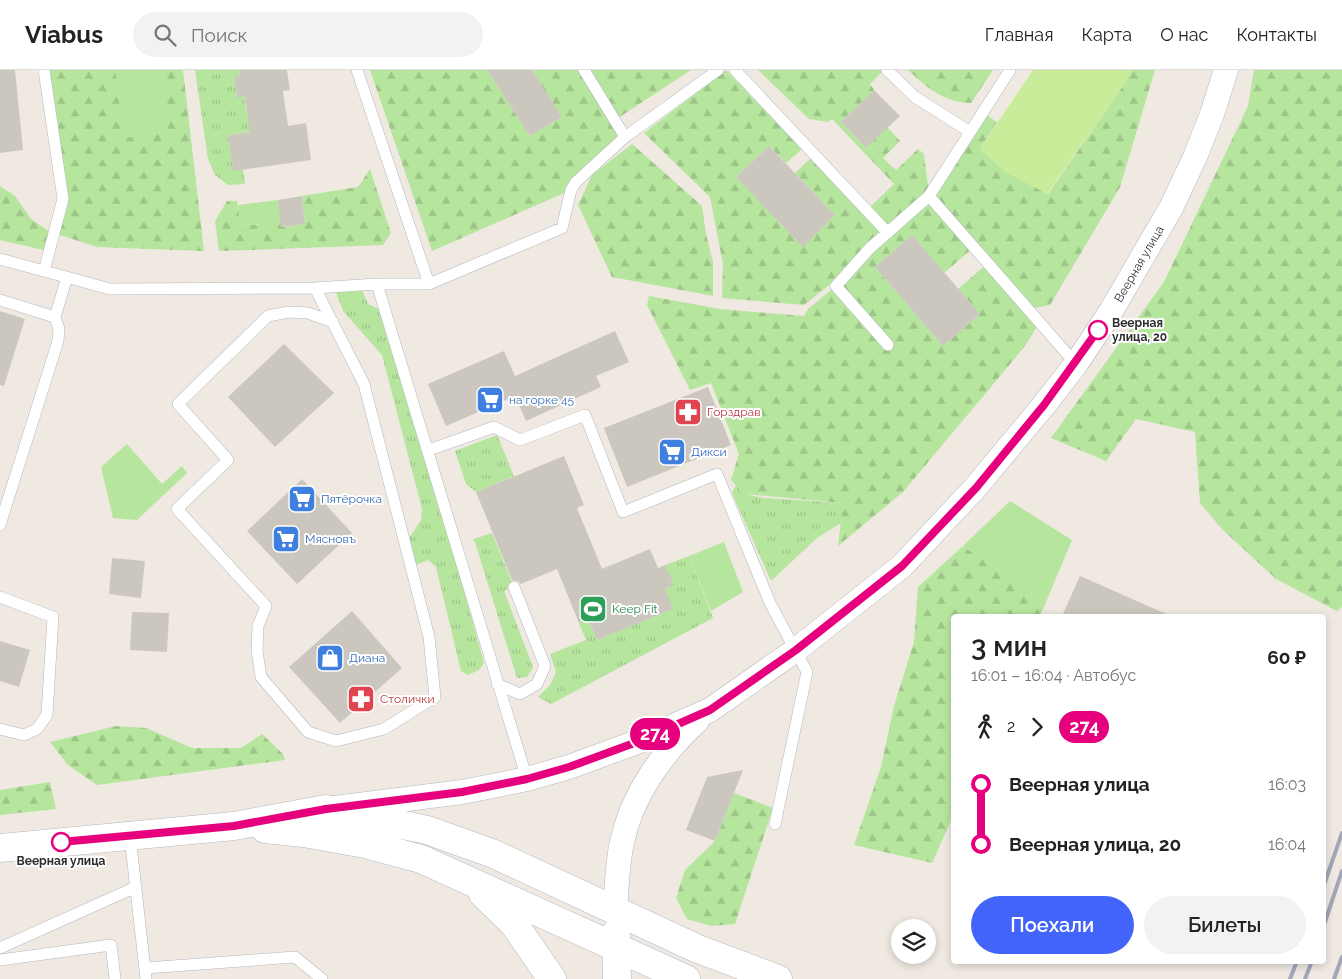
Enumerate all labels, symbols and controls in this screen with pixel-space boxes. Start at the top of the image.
search box [133,12,483,57]
text: Viabus [25,20,103,49]
icon: search [151,21,179,49]
text: Поиск [191,24,248,46]
text: Главная [985,24,1053,45]
text: Карта [1081,24,1132,45]
text: О нас [1160,24,1208,45]
text: Контакты [1236,24,1317,45]
street label: Веерная улица [1111,223,1167,305]
place label: Веерная улица, 20 [1112,316,1167,344]
marker: Веерная улица, 20 [1088,320,1108,340]
supermarket icon: на горке 45 [475,385,505,415]
place label: на горке 45 [509,393,575,407]
pharmacy icon: Горздрав [673,397,703,427]
place label: Горздрав [707,405,761,419]
supermarket icon: Дикси [657,437,687,467]
place label: Дикси [691,445,727,459]
supermarket icon: Пятёрочка [287,484,317,514]
place label: Пятёрочка [321,492,382,506]
supermarket icon: Мясновъ [271,524,301,554]
place label: Мясновъ [305,532,356,546]
sports icon: Keep Fit [578,594,608,624]
place label: Keep Fit [612,602,658,616]
text: 3 мин [971,630,1047,663]
shop icon: Диана [315,643,345,673]
text: 60 ₽ [1267,646,1306,668]
place label: Диана [349,651,385,665]
text: 16:01 – 16:04 · Автобус [971,666,1136,685]
pharmacy icon: Столички [346,684,376,714]
place label: Столички [380,692,435,706]
icon: walk [971,713,999,741]
icon: forward [1023,713,1051,741]
text: 274 [1069,716,1099,737]
text: 2 [1007,717,1015,736]
line badge: 274 [626,718,684,750]
text: 274 [640,723,670,744]
text: Веерная улица [1009,773,1150,795]
text: 16:03 [1268,775,1306,794]
marker: Веерная улица [51,832,71,852]
text: Веерная улица, 20 [1009,833,1181,855]
text: 16:04 [1268,835,1306,854]
place label: Веерная улица [17,854,106,868]
button: Поехали [971,896,1134,954]
button: Билеты [1144,896,1306,954]
map controls [891,919,936,964]
button: layers [891,919,936,964]

